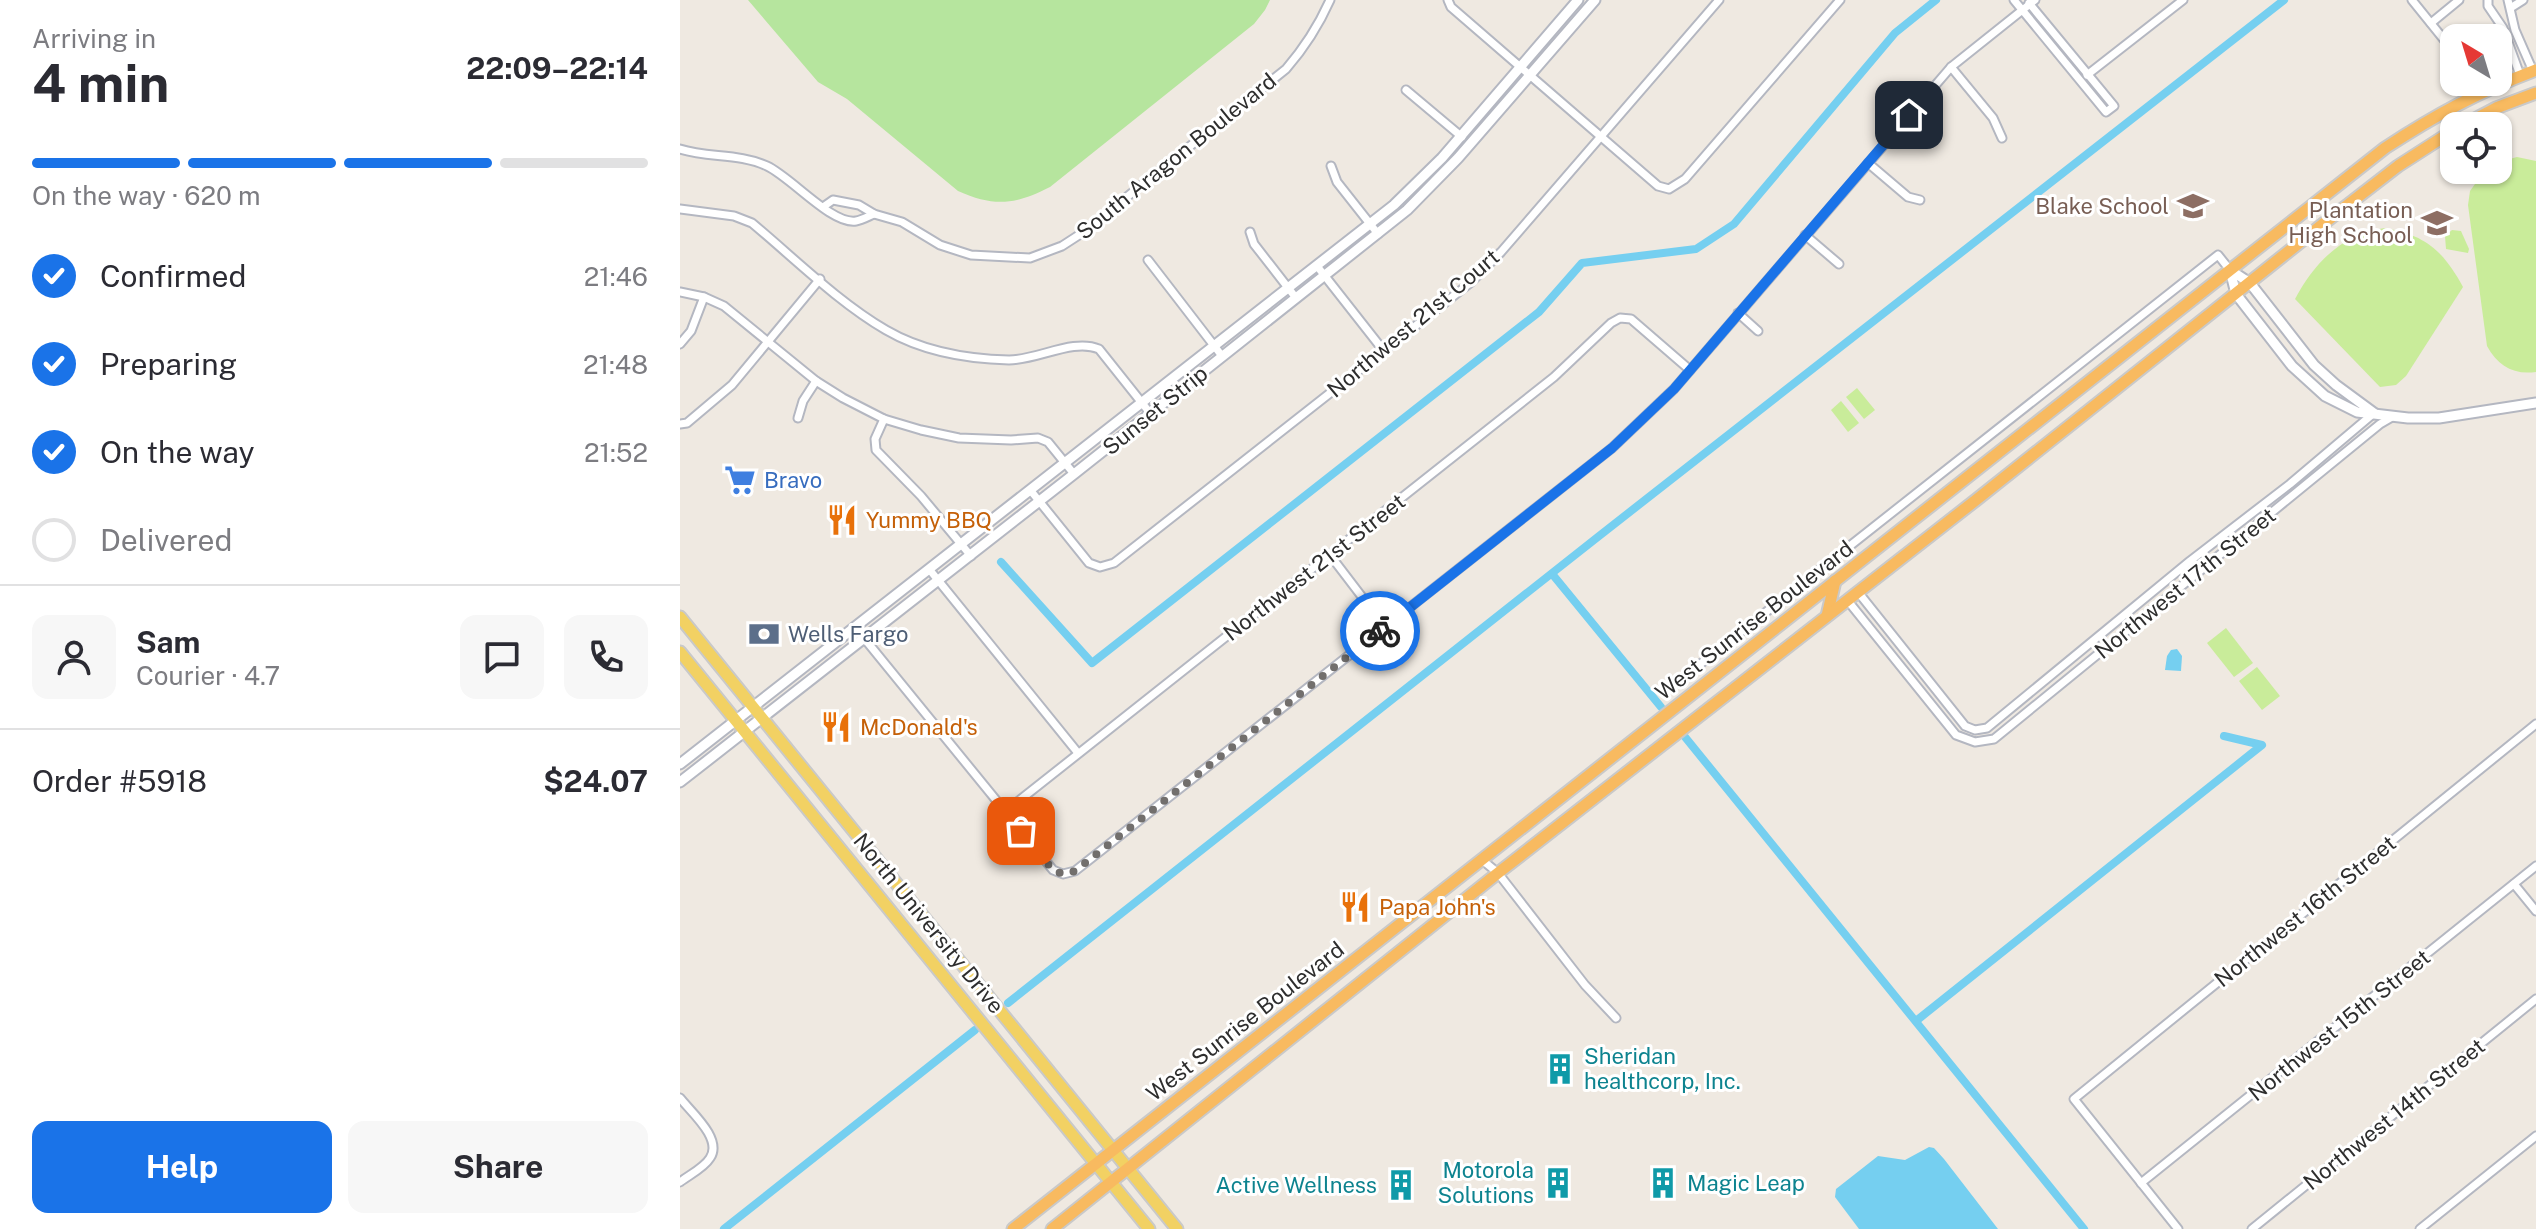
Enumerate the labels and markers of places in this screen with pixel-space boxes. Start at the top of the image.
pin [1875,81,1943,149]
school or university icon: Blake School [2176,189,2210,223]
place label: Blake School [2035,193,2169,219]
place label: Plantation High School [2288,197,2413,248]
school or university icon: Plantation High School [2420,206,2454,240]
supermarket icon: Bravo [723,463,757,497]
place label: Bravo [764,467,822,493]
restaurant icon: Yummy BBQ [825,503,859,537]
place label: Yummy BBQ [866,507,992,533]
bank icon: Wells Fargo [747,617,781,651]
place label: Wells Fargo [788,621,909,647]
restaurant icon: McDonald's [819,710,853,744]
place label: McDonald's [860,714,978,740]
pin [987,797,1055,865]
restaurant icon: Papa John's [1338,890,1372,924]
place label: Papa John's [1379,894,1496,920]
place label: Sheridan healthcorp, Inc. [1584,1043,1741,1094]
building icon: Sheridan healthcorp, Inc. [1543,1052,1577,1086]
place label: Motorola Solutions [1438,1157,1534,1208]
building icon: Motorola Solutions [1541,1166,1575,1200]
building icon: Magic Leap [1646,1166,1680,1200]
building icon: Active Wellness [1384,1168,1418,1202]
place label: Magic Leap [1687,1170,1805,1196]
place label: Active Wellness [1216,1172,1377,1198]

